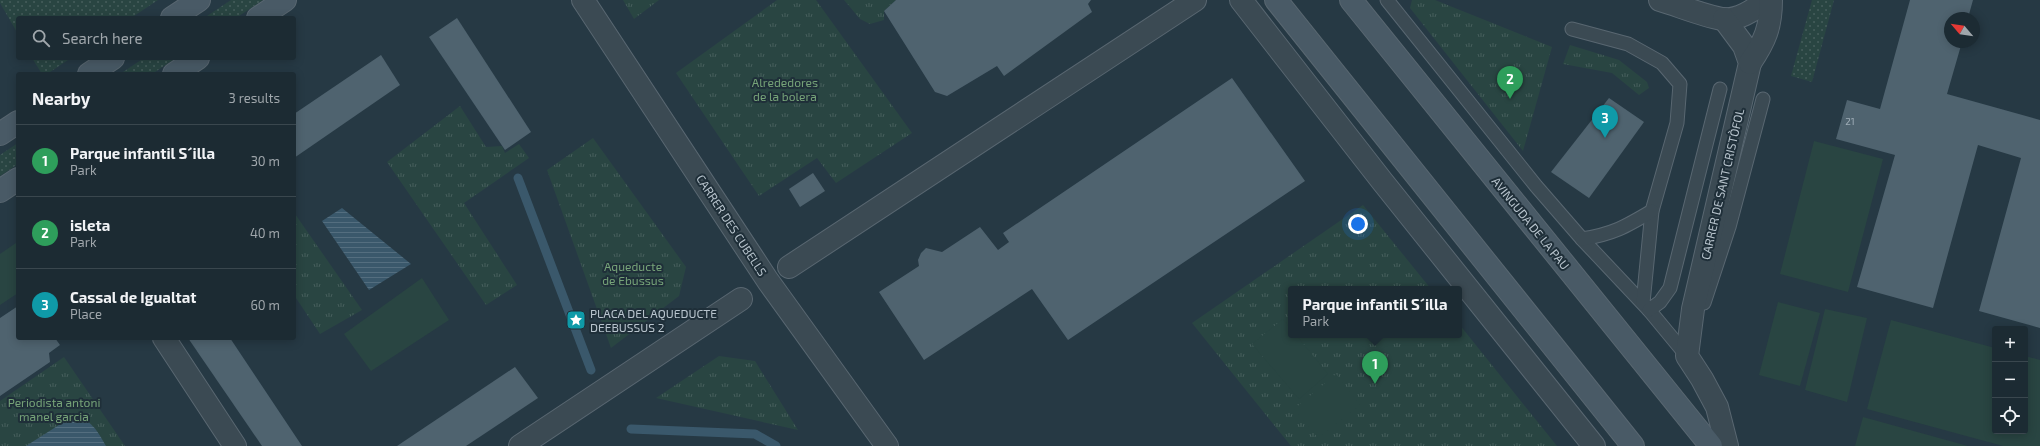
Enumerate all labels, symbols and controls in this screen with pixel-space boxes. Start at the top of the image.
north arrow [1944,12,1980,48]
search box [16,16,296,60]
icon: search [30,27,52,49]
text: Search here [62,29,143,47]
pin: 2 [1497,66,1523,99]
park label: Alrededores de la bolera [752,75,818,103]
text: Nearby [32,88,90,108]
text: 3 results [229,90,280,106]
pin: 3 [1592,105,1618,138]
street label: CARRER DE SANT CRISTÒFOL [1698,107,1746,261]
house number: 21 [1845,115,1855,127]
text: Parque infantil S´illa [70,144,215,162]
text: 1 [42,153,48,169]
text: 30 m [251,153,280,169]
text: Park [70,162,97,178]
street label: CARRER DES CUBELLS [694,172,770,279]
street label: AVINGUDA DE LA PAU [1489,174,1573,272]
your location [1348,214,1368,234]
text: isleta [70,216,110,234]
text: 2 [41,225,49,241]
text: 40 m [250,225,280,241]
text: Park [70,234,97,250]
park label: Aqueducte de Ebussus [602,259,664,287]
popup [1288,286,1462,338]
text: Cassal de Igualtat [70,288,196,306]
text: Parque infantil S´illa [1302,295,1448,313]
text: 3 [41,297,49,313]
text: 60 m [250,297,280,313]
text: Place [70,306,102,322]
place label: PLACA DEL AQUEDUCTE DEEBUSSUS 2 [590,306,717,334]
place icon: PLACA DEL AQUEDUCTE DEEBUSSUS 2 [565,309,587,331]
text: Park [1302,313,1329,329]
map controls [1992,326,2028,434]
button: + [1992,326,2028,362]
pin: 1 [1362,351,1388,384]
button: − [1992,362,2028,398]
park label: Periodista antoni manel garcia [8,395,100,423]
button: locate [1992,398,2028,434]

